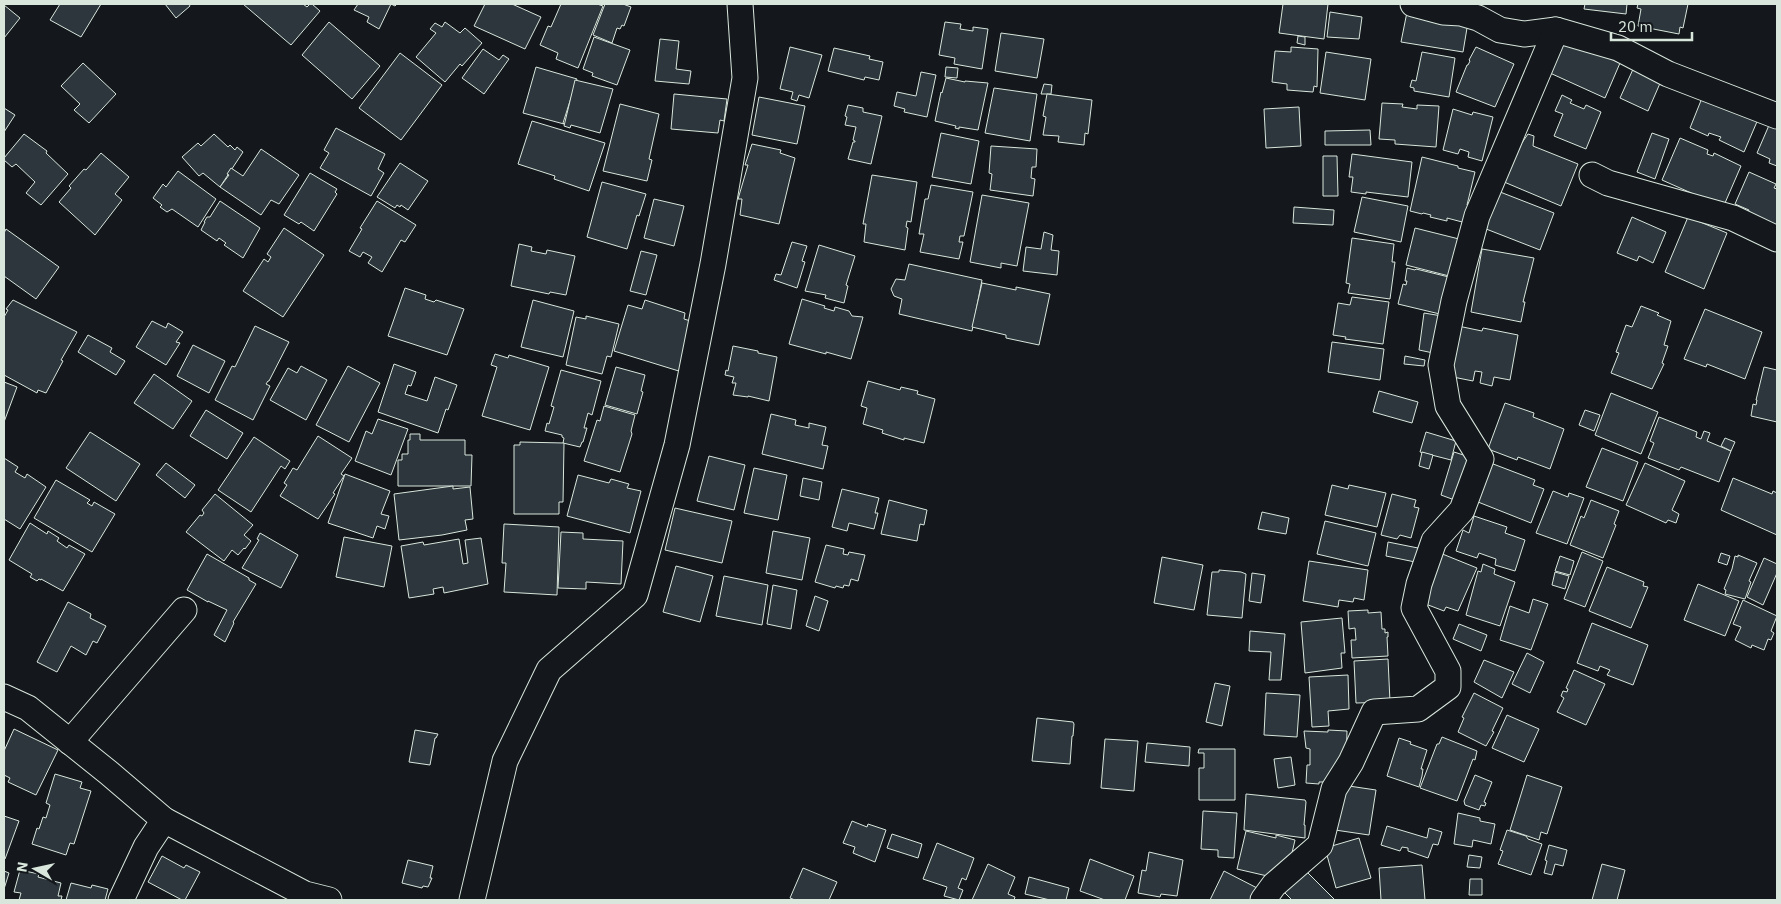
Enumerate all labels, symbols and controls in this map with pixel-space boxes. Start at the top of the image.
scale bar [1611,10,1692,42]
text: 20 m [1618,17,1653,36]
north arrow [10,844,60,894]
text: N [12,861,32,873]

